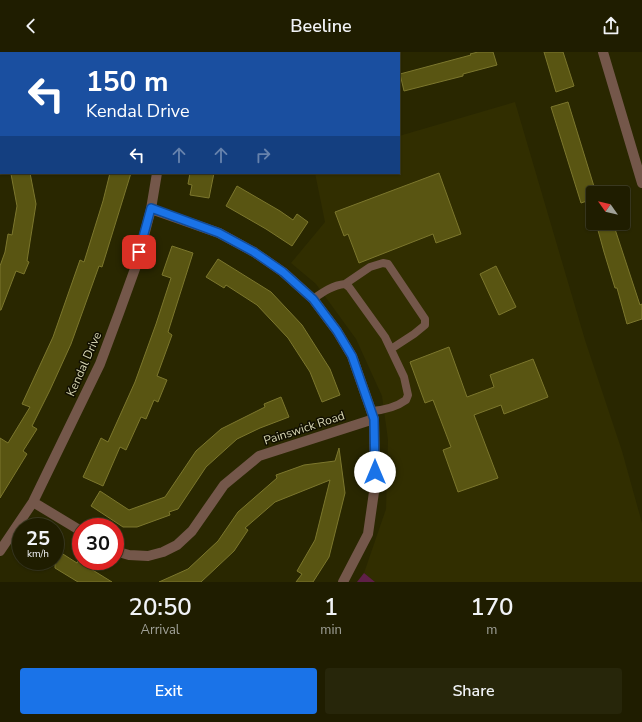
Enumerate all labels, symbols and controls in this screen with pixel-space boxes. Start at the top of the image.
text: Beeline [290,14,352,38]
icon: back [20,15,42,37]
icon: share [600,15,622,37]
text: 150 m [86,63,169,101]
icon: left [20,68,72,120]
text: Kendal Drive [86,99,190,123]
icon: left [126,144,148,166]
icon: ahead [168,144,190,166]
icon: ahead [210,144,232,166]
icon: right [252,144,274,166]
north arrow [586,186,630,230]
map controls [586,186,630,230]
pin [122,235,156,269]
icon: arrive [128,241,150,263]
street label: Kendal Drive [63,329,105,399]
street label: Painswick Road [261,407,347,449]
position arrow [354,451,396,493]
speed limit sign: 30 [72,518,124,570]
text: 25 [26,525,50,552]
text: km/h [27,547,49,561]
text: 20:50 [128,591,192,623]
text: 1 [324,591,338,623]
text: 170 [470,591,513,623]
text: Arrival [141,621,180,639]
text: min [320,621,342,639]
text: m [486,621,497,639]
button: Exit [20,668,317,714]
button: Share [325,668,622,714]

